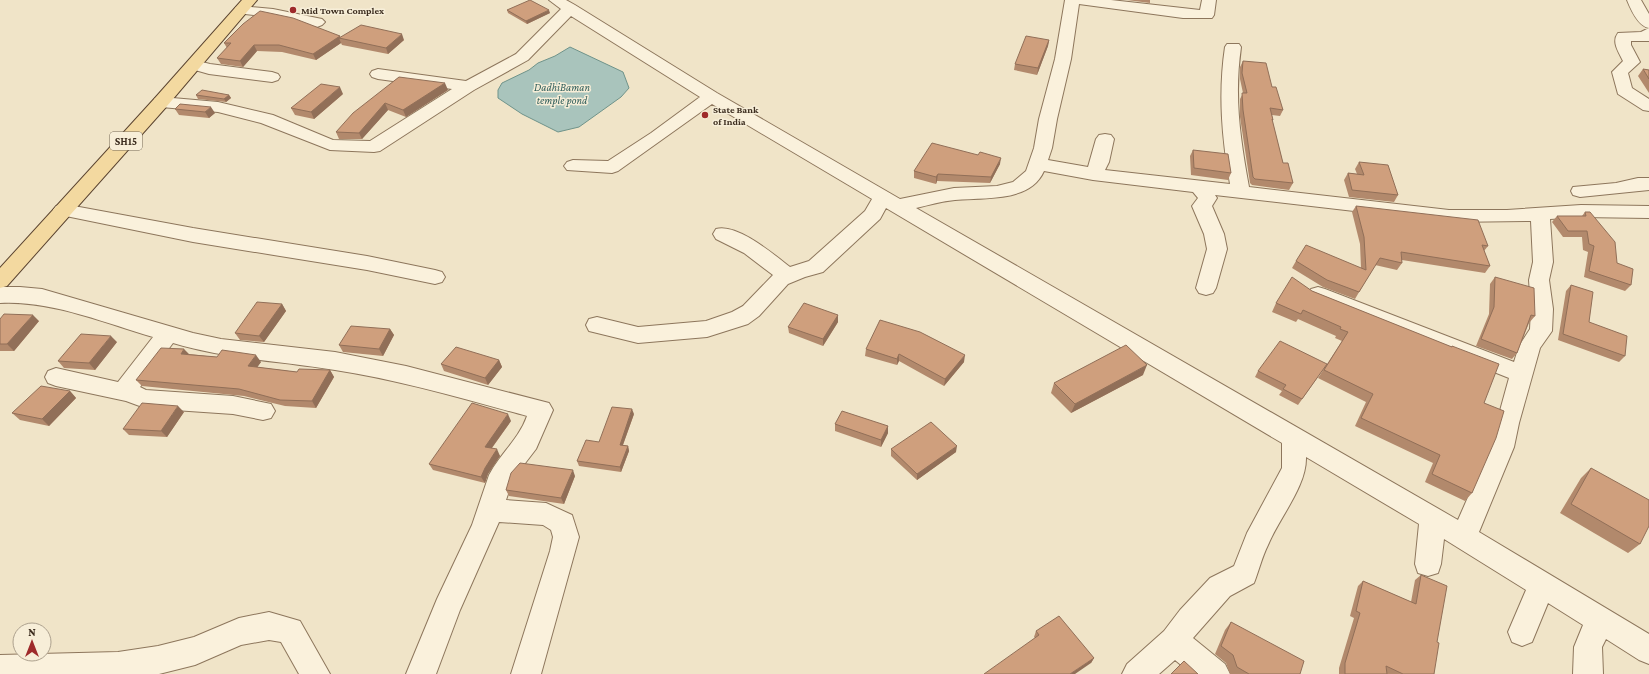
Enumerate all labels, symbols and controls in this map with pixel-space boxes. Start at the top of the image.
marker: Mid Town Complex [288,5,298,15]
place label: Mid Town Complex [301,5,385,16]
water label: DadhiBaman temple pond [534,81,590,107]
place label: State Bank of India [713,104,759,127]
marker: State Bank of India [700,110,710,120]
road number: SH15 [110,132,142,150]
north arrow [12,622,52,662]
text: N [28,626,36,638]

